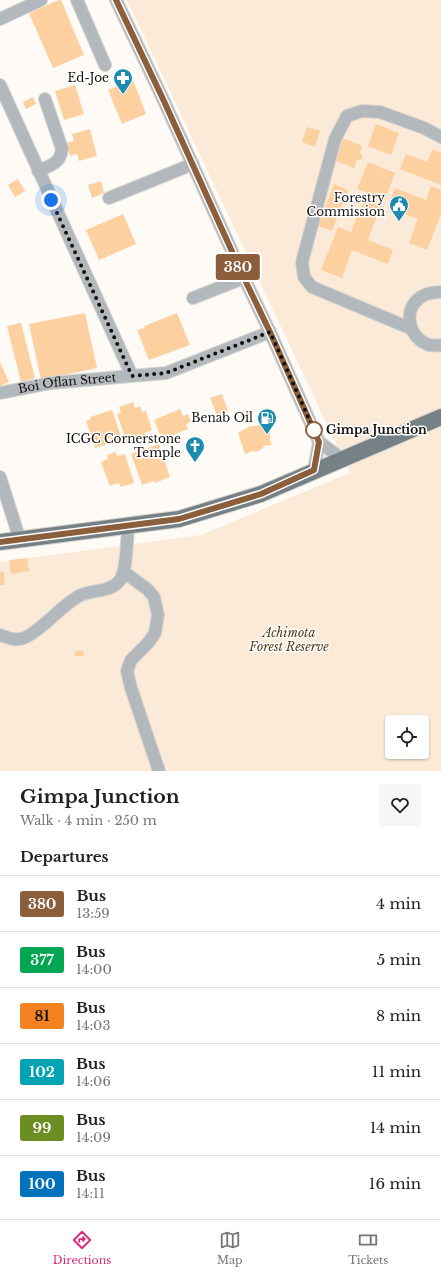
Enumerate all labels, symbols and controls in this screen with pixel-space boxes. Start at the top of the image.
pharmacy icon: Ed-Joe [112,67,134,95]
place label: Ed-Joe [68,70,109,85]
your location [41,190,61,210]
place label: Forestry Commission [307,190,385,219]
public building icon: Forestry Commission [388,194,410,222]
line badge: 380 [215,254,261,280]
text: 380 [224,258,252,276]
street label: Boi Oflan Street [17,369,117,396]
fuel station icon: Benab Oil [256,407,278,435]
place label: Benab Oil [191,410,253,425]
marker: Gimpa Junction [305,421,323,439]
place label: Gimpa Junction [326,422,427,437]
place label: ICGC Cornerstone Temple [66,431,181,460]
church icon: ICGC Cornerstone Temple [184,435,206,463]
park label: Achimota Forest Reserve [248,625,329,654]
map controls [385,715,429,759]
button: locate [385,715,429,759]
button: heart [379,784,421,826]
text: Gimpa Junction [20,785,180,808]
text: Walk · 4 min · 250 m [20,812,157,829]
text: Departures [20,847,109,866]
text: Bus [76,886,106,905]
text: 4 min [376,894,421,913]
text: 380 [28,895,56,913]
text: 13:59 [76,905,110,922]
text: Bus [76,942,106,961]
text: 5 min [377,950,421,969]
text: 377 [30,951,54,969]
text: 14:00 [76,961,112,978]
text: Bus [76,998,106,1017]
text: 8 min [376,1006,421,1025]
text: 81 [35,1007,50,1025]
text: 14:03 [76,1017,110,1034]
text: Bus [76,1054,106,1073]
text: 11 min [372,1062,421,1081]
text: 102 [29,1063,55,1081]
text: 14:06 [76,1073,111,1090]
text: Bus [76,1110,106,1129]
text: 14 min [370,1118,421,1137]
text: 99 [33,1119,51,1137]
text: 14:09 [76,1129,111,1146]
text: Bus [76,1166,106,1185]
text: 16 min [369,1174,421,1193]
text: 100 [28,1175,56,1193]
text: 14:11 [76,1185,105,1202]
tab: Directions [53,1229,111,1267]
tab: Map [217,1229,243,1267]
tab: Tickets [348,1229,388,1267]

